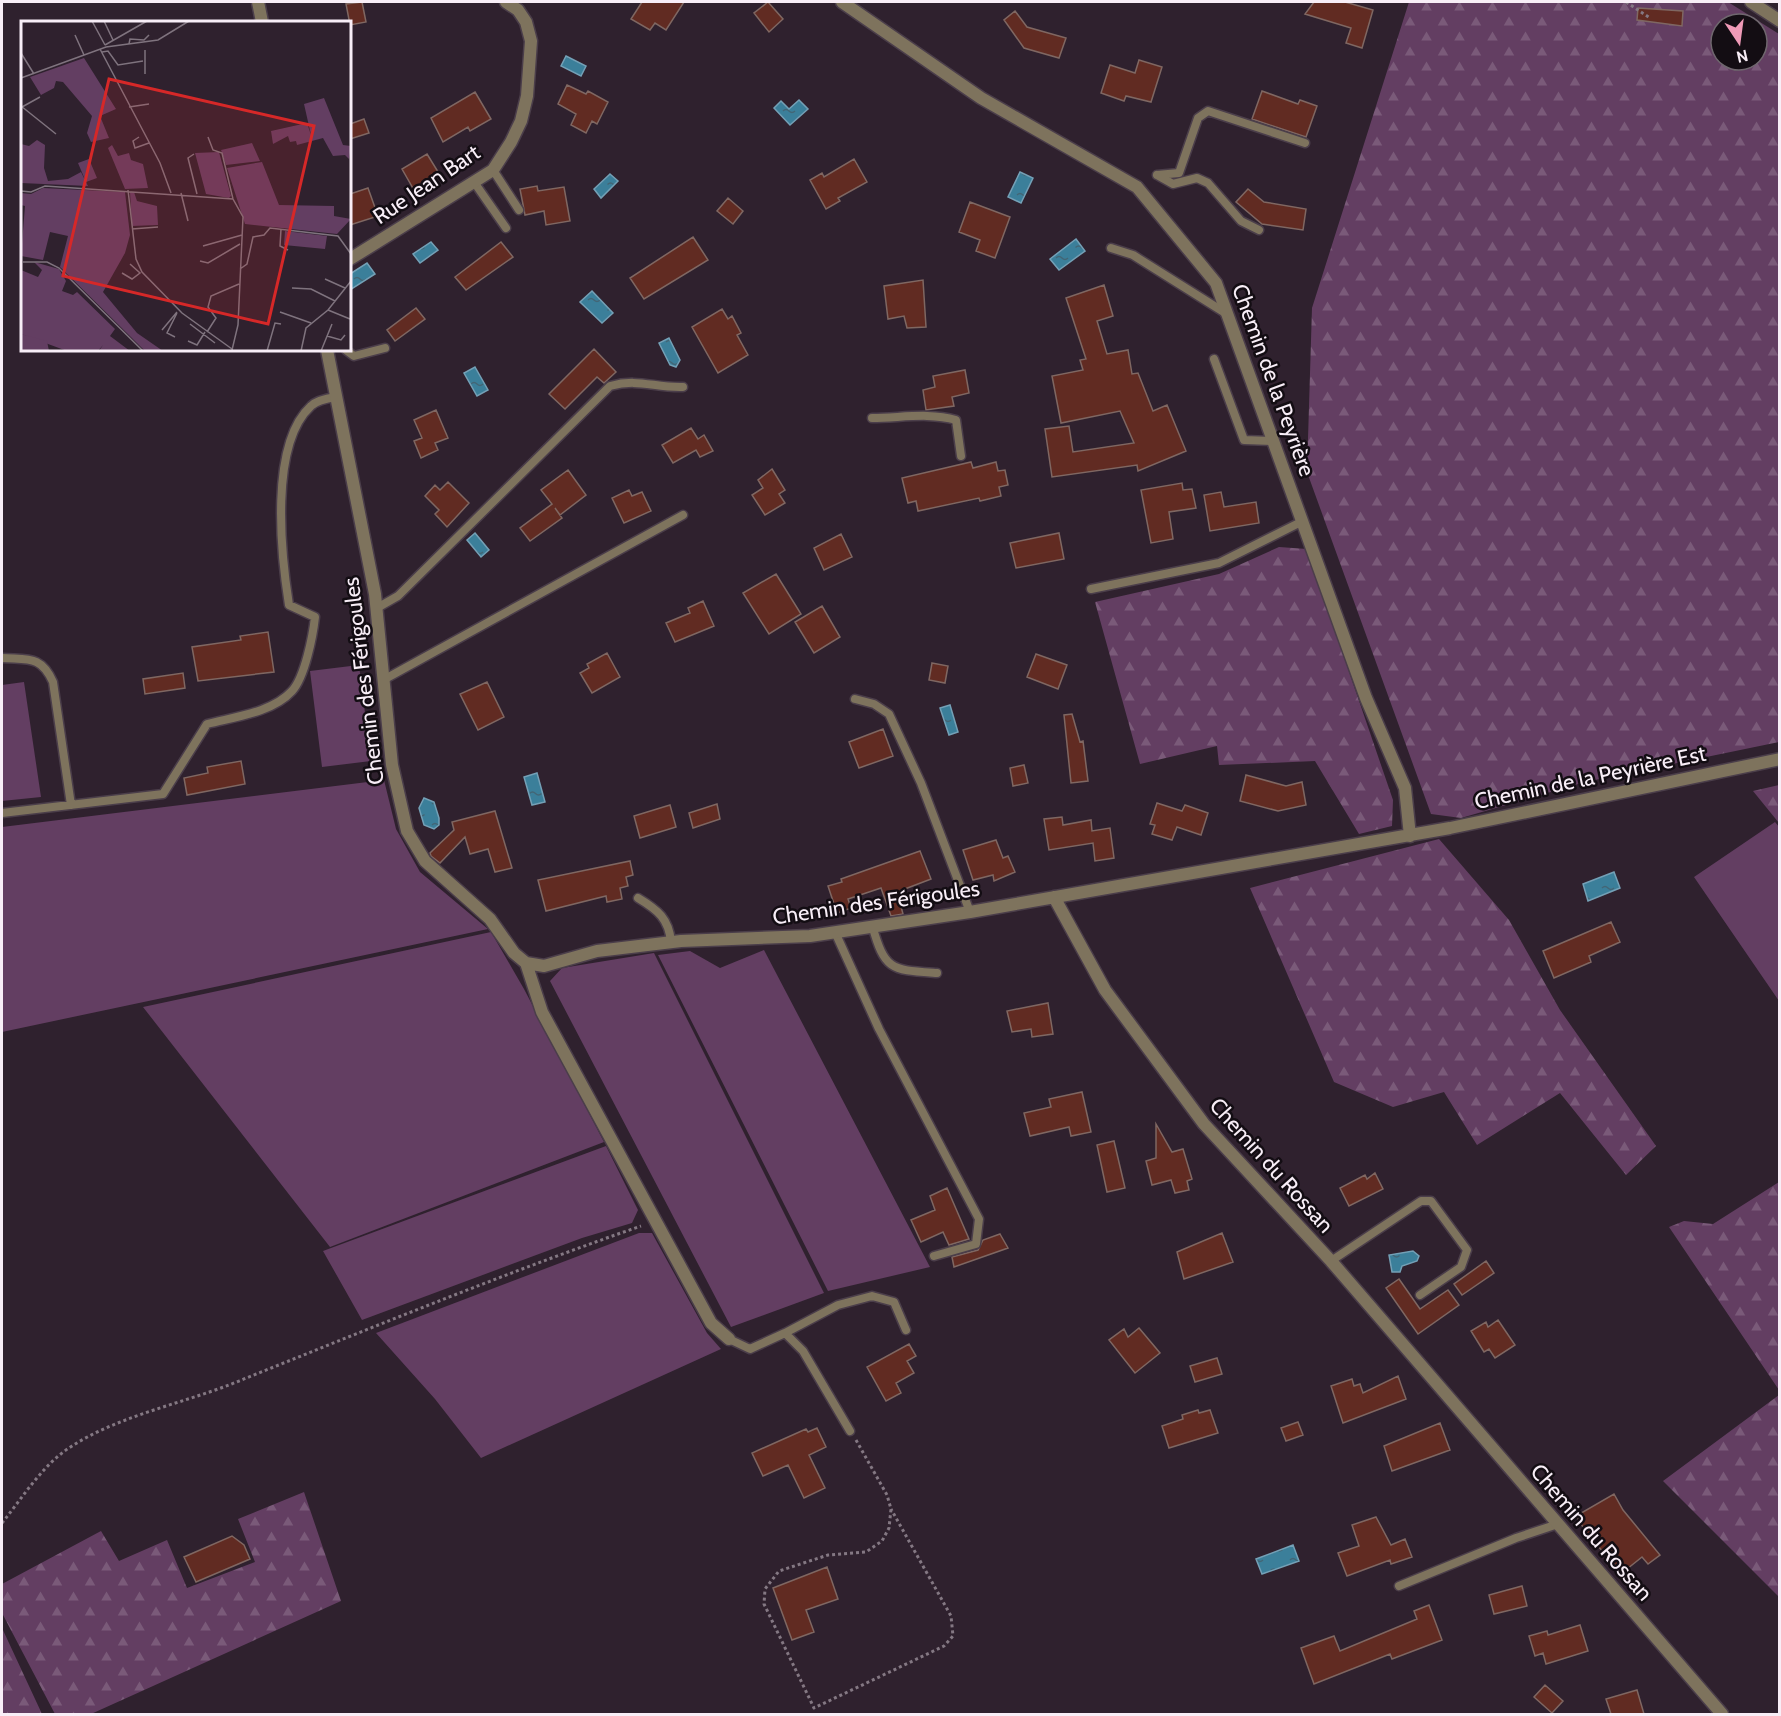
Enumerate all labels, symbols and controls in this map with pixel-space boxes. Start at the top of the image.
north arrow [1709,12,1769,72]
inset map [21,21,351,351]
text: N [1735,46,1750,67]
street label: Rue Jean Bart [368,138,485,230]
street label: Chemin de la Peyrière [1226,280,1321,480]
street label: Chemin des Férigoules [337,576,390,786]
street label: Chemin de la Peyrière Est [1472,740,1709,815]
street label: Chemin des Férigoules [771,875,981,930]
street label: Chemin du Rossan [1204,1092,1339,1239]
street label: Chemin du Rossan [1525,1458,1658,1606]

